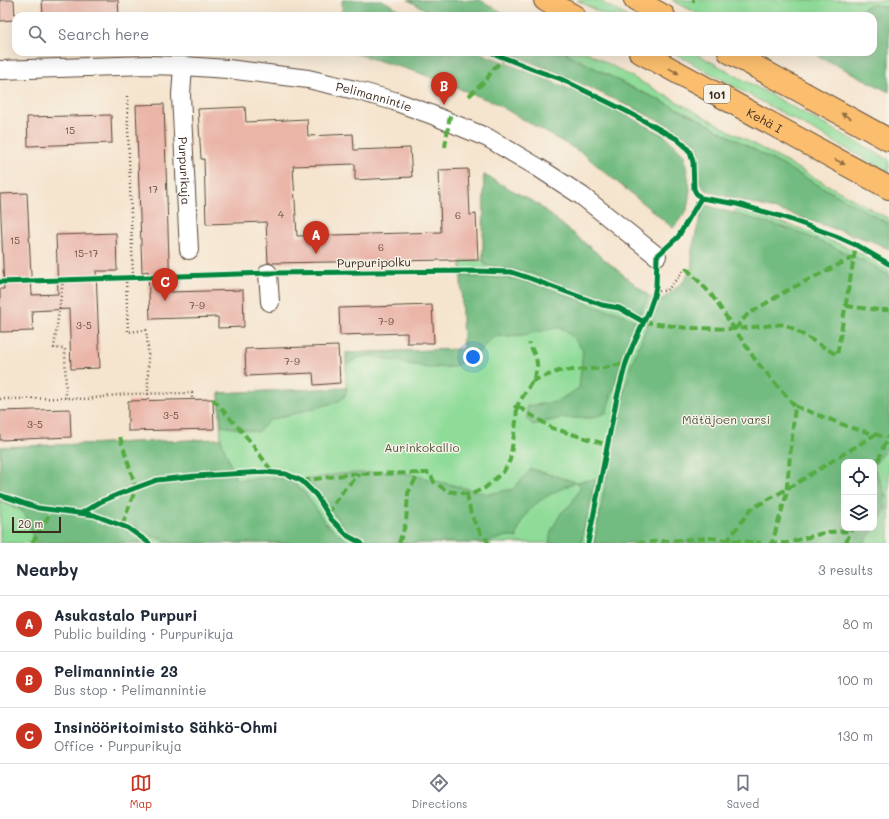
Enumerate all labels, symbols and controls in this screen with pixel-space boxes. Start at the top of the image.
search box [12,12,877,56]
icon: search [26,23,48,45]
text: Search here [58,24,149,44]
one-way arrow [668,67,680,74]
pin: B [431,72,457,105]
street label: Pelimannintie [334,78,414,115]
road number: 101 [704,85,730,103]
street label: Kehä I [744,104,785,136]
one-way arrow [841,113,852,120]
house number: 15 [65,123,75,137]
street label: Purpurikuja [175,136,195,205]
one-way arrow [835,159,846,165]
house number: 17 [148,182,158,196]
house number: 4 [278,207,284,221]
house number: 6 [455,208,461,222]
pin: A [303,221,329,254]
house number: 15 [10,233,20,247]
house number: 6 [378,240,384,254]
house number: 15-17 [74,246,99,260]
street label: Purpuripolku [337,253,411,271]
pin: C [152,268,178,301]
house number: 7-9 [189,298,205,312]
house number: 7-9 [378,314,394,328]
house number: 3-5 [76,318,92,332]
your location [463,347,483,367]
house number: 7-9 [284,354,300,368]
house number: 3-5 [163,408,179,422]
park label: Mätäjoen varsi [682,411,770,427]
house number: 3-5 [27,417,43,431]
park label: Aurinkokallio [384,439,460,455]
map controls [841,459,877,531]
button: locate [841,459,877,495]
button: layers [841,495,877,531]
scale bar [12,515,61,534]
text: 20 m [18,516,43,531]
text: Nearby [16,558,78,580]
text: 3 results [818,561,873,578]
text: Asukastalo Purpuri [54,605,197,625]
text: A [24,615,34,632]
text: 80 m [843,615,873,632]
text: Public building · Purpurikuja [54,625,234,642]
text: Pelimannintie 23 [54,661,178,681]
text: B [25,671,33,688]
text: 100 m [837,671,873,688]
text: Bus stop · Pelimannintie [54,681,206,698]
text: Insinööritoimisto Sähkö-Ohmi [54,717,278,737]
text: C [24,727,34,744]
text: 130 m [837,727,873,744]
text: Office · Purpurikuja [54,737,182,754]
tab: Map [130,772,152,811]
tab: Directions [411,772,467,811]
tab: Saved [727,772,759,811]

